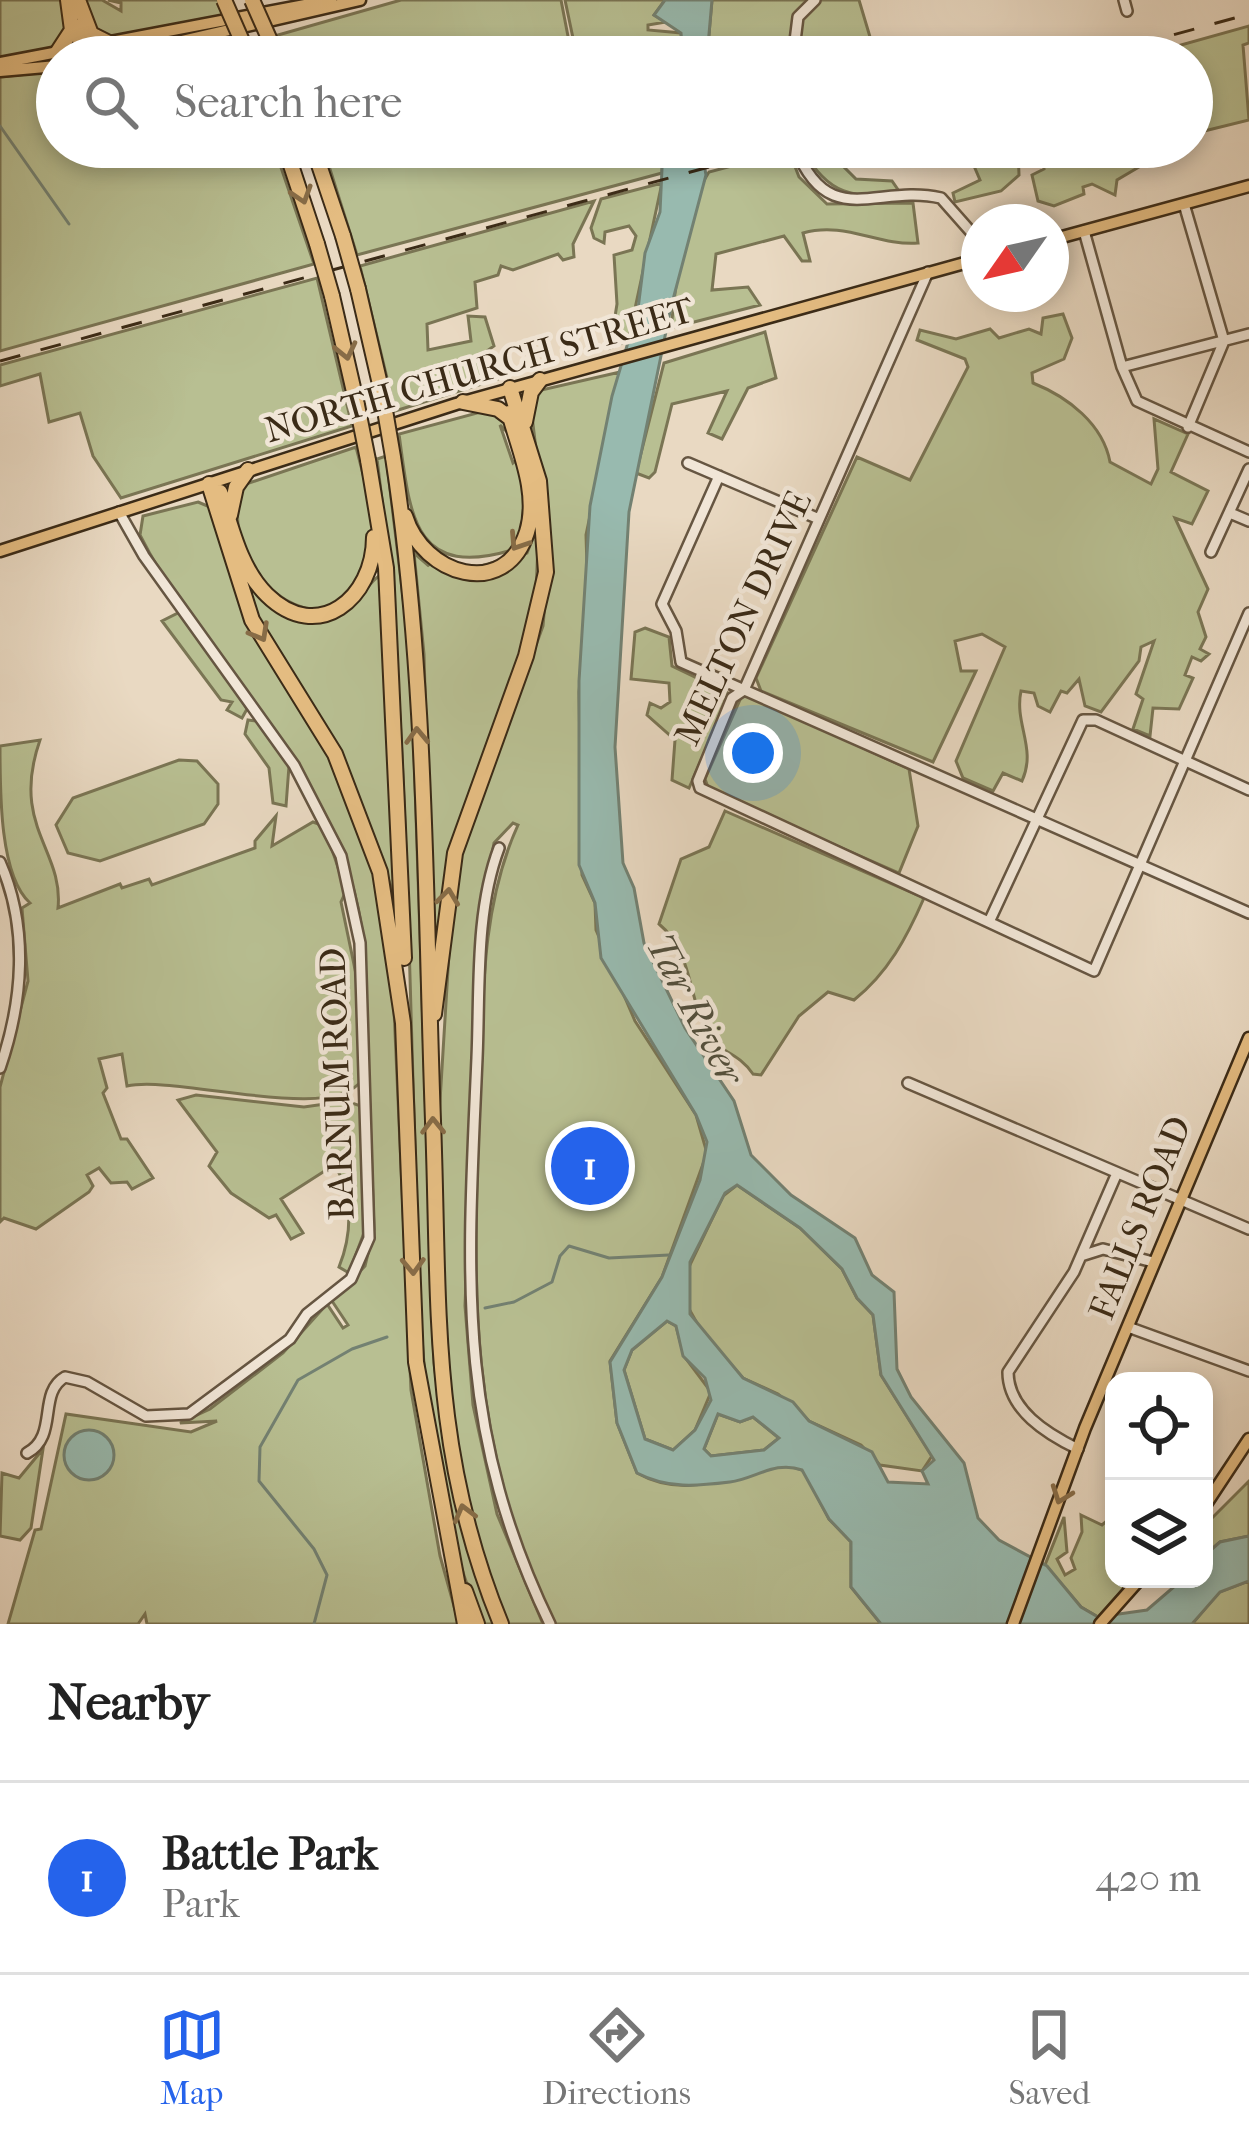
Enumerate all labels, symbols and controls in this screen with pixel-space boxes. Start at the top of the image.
search box [36,36,1213,168]
icon: search [78,69,144,135]
text: Search here [174,76,402,129]
one-way arrow [287,184,312,205]
north arrow [961,204,1069,312]
street label: NORTH CHURCH STREET [260,288,699,451]
one-way arrow [332,340,357,360]
street label: MELTON DRIVE [666,484,820,752]
one-way arrow [510,529,532,551]
one-way arrow [246,621,269,642]
your location [723,723,783,783]
one-way arrow [405,726,431,745]
one-way arrow [434,887,460,907]
water label: Tar River [636,926,755,1094]
street label: BARNUM ROAD [311,947,363,1221]
street label: FALLS ROAD [1080,1110,1200,1326]
one-way arrow [420,1116,446,1134]
pin: 1 [551,1121,629,1211]
one-way arrow [400,1257,426,1276]
map controls [1105,1372,1213,1588]
button: locate [1105,1372,1213,1480]
button: layers [1105,1480,1213,1588]
one-way arrow [1051,1484,1075,1505]
one-way arrow [454,1503,479,1524]
text: Nearby [48,1672,209,1732]
text: Battle Park [162,1828,378,1881]
text: 1 [80,1855,94,1901]
text: 420 m [1096,1855,1201,1901]
text: Park [162,1881,240,1927]
tab: Map [159,2002,225,2113]
tab: Directions [542,2002,691,2113]
tab: Saved [1008,2002,1090,2113]

